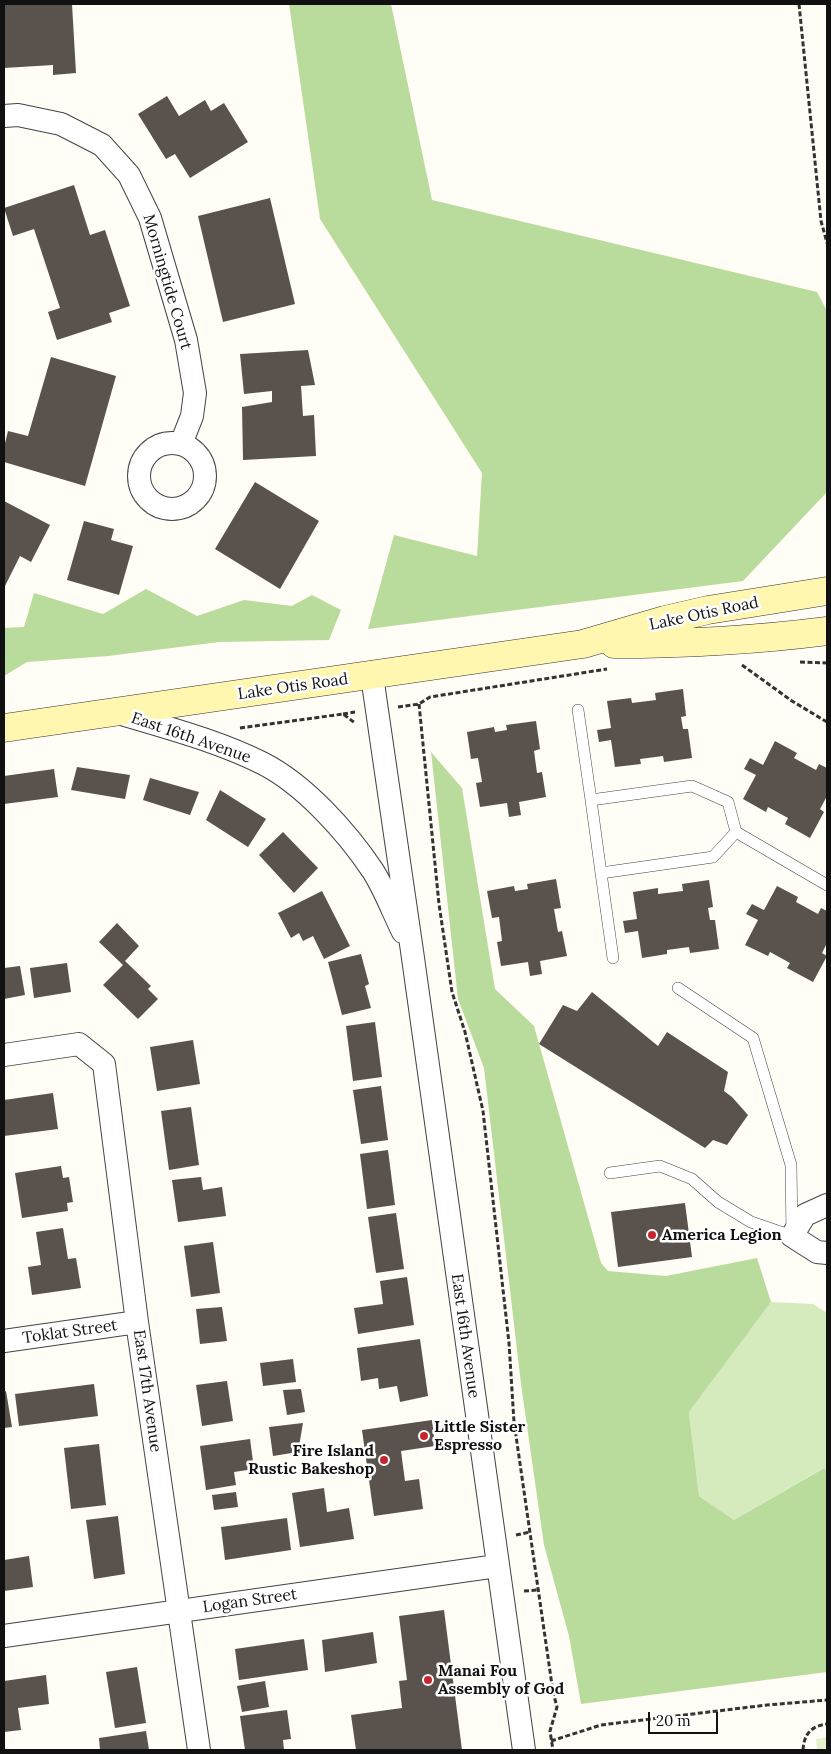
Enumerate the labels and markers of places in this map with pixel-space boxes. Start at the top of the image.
place label: America Legion [662,1225,782,1245]
marker: America Legion [646,1229,658,1241]
place label: Little Sister Espresso [434,1417,525,1455]
marker: Little Sister Espresso [418,1430,430,1442]
place label: Fire Island Rustic Bakeshop [248,1441,374,1479]
marker: Fire Island Rustic Bakeshop [378,1454,390,1466]
place label: Manai Fou Assembly of God [438,1661,564,1699]
marker: Manai Fou Assembly of God [422,1674,434,1686]

